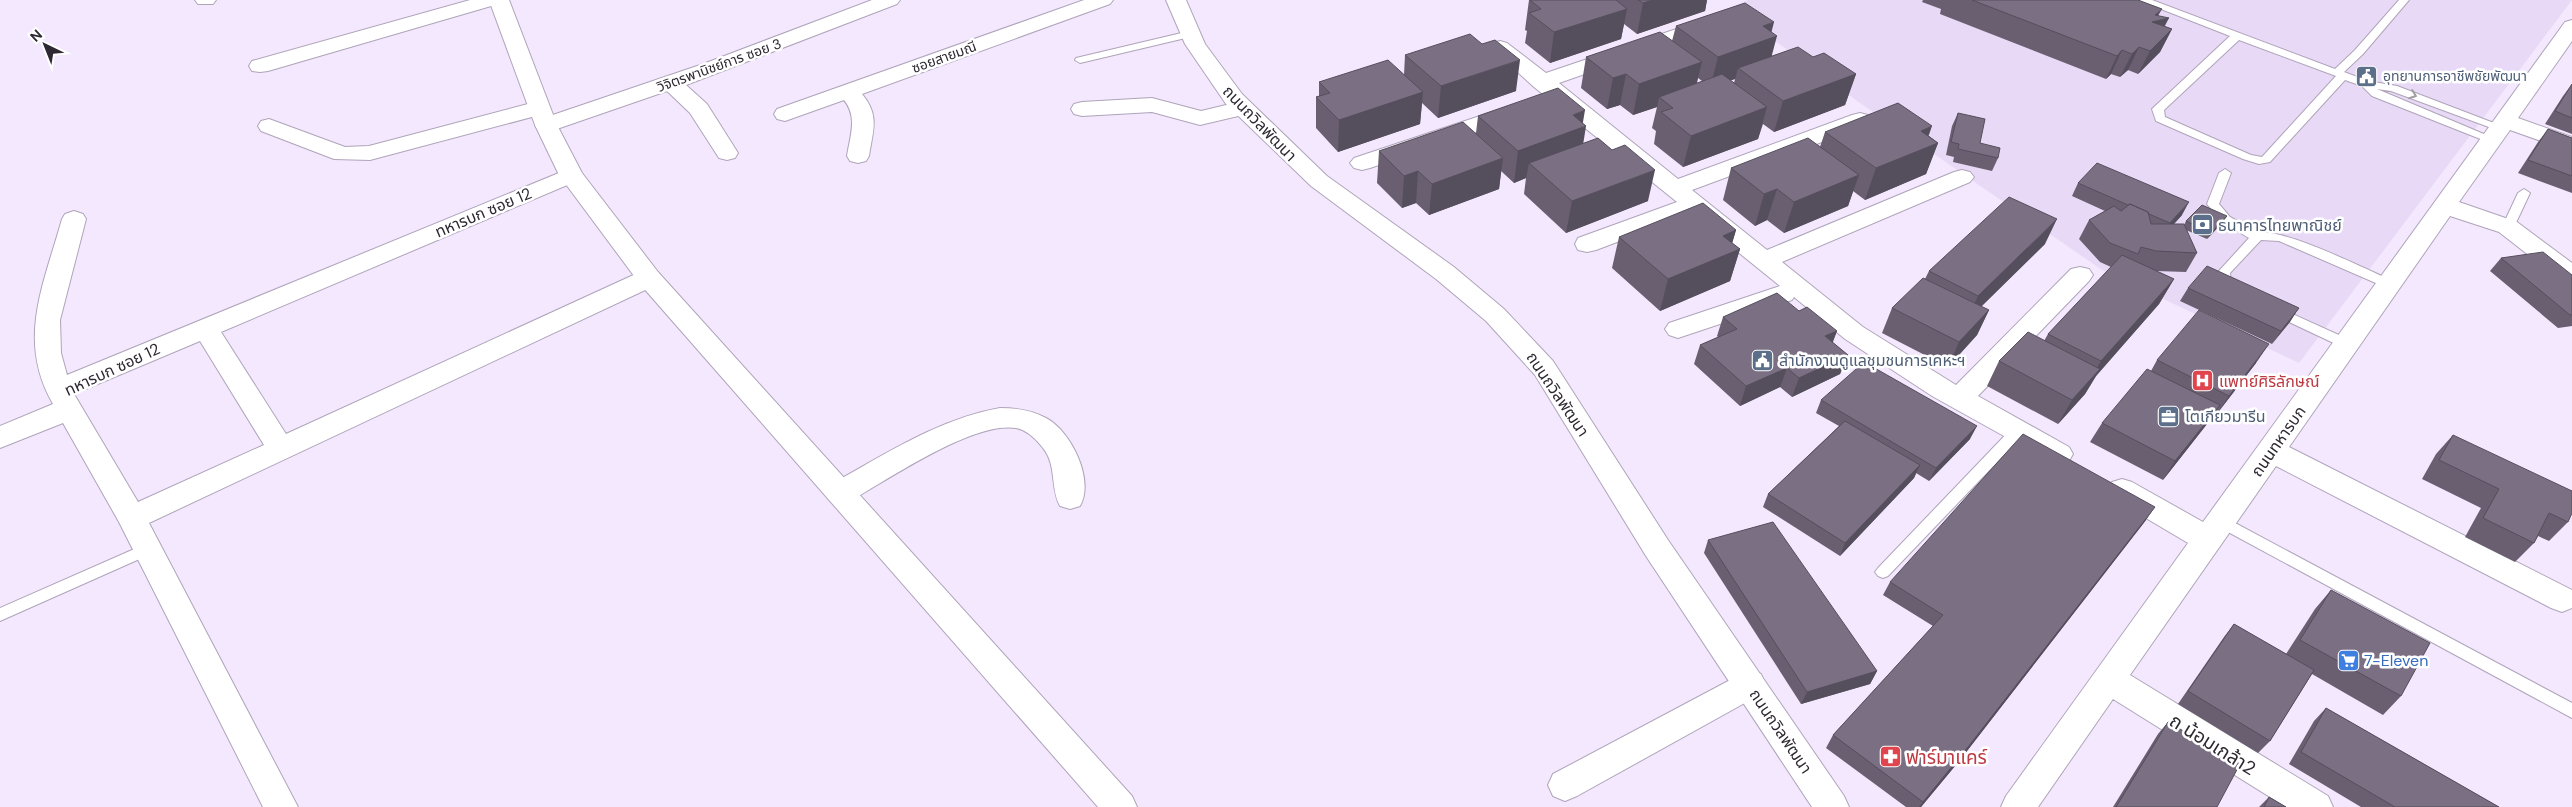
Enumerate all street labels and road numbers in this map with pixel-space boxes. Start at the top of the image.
street label: วิจิตรพานิชย์การ ซอย 3 [654,34,784,96]
street label: ซอยสายมณี [909,37,979,77]
street label: ถนนถวิลพัฒนา [1218,81,1301,166]
street label: ทหารบก ซอย 12 [432,183,535,242]
street label: ทหารบก ซอย 12 [61,338,163,401]
street label: ถนนถวิลพัฒนา [1522,348,1594,441]
street label: ถนนทหารบก [2246,402,2311,481]
street label: ถนนถวิลพัฒนา [1745,685,1817,778]
street label: ถ น้อมเกล้า2 [2165,708,2261,781]

